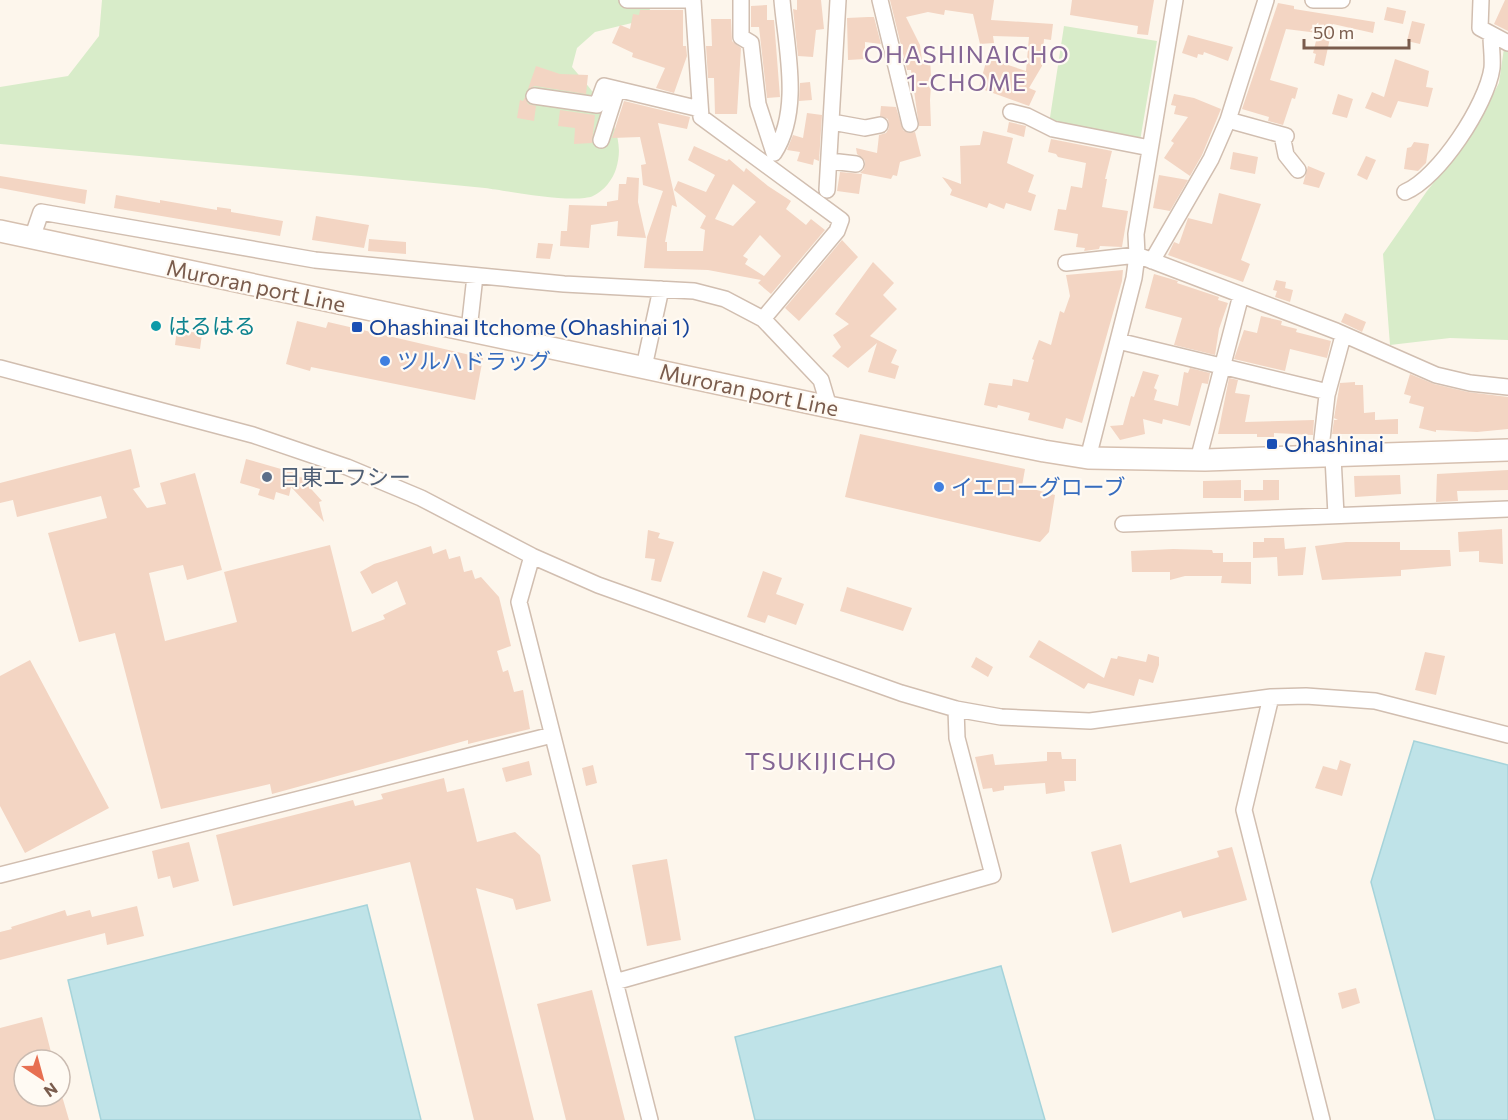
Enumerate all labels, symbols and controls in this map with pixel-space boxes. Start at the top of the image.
scale bar [1304,12,1409,50]
text: 50 m [1313,21,1354,43]
district label: OHASHINAICHO 1-CHOME [864,39,1070,96]
street label: Muroran port Line [164,253,348,318]
place label: はるはる [168,312,256,339]
place label: Ohashinai Itchome (Ohashinai 1) [369,313,690,340]
marker: はるはる [149,319,163,333]
marker: Ohashinai Itchome (Ohashinai 1) [350,320,364,334]
place label: ツルハドラッグ [397,347,551,374]
marker: ツルハドラッグ [378,354,392,368]
street label: Muroran port Line [657,357,841,422]
place label: Ohashinai [1284,430,1384,457]
marker: Ohashinai [1265,437,1279,451]
place label: 日東エフシー [279,463,411,490]
marker: 日東エフシー [260,470,274,484]
place label: イエローグローブ [951,473,1125,500]
marker: イエローグローブ [932,480,946,494]
district label: TSUKIJICHO [745,746,897,775]
north arrow [12,1048,72,1108]
text: N [41,1079,62,1102]

